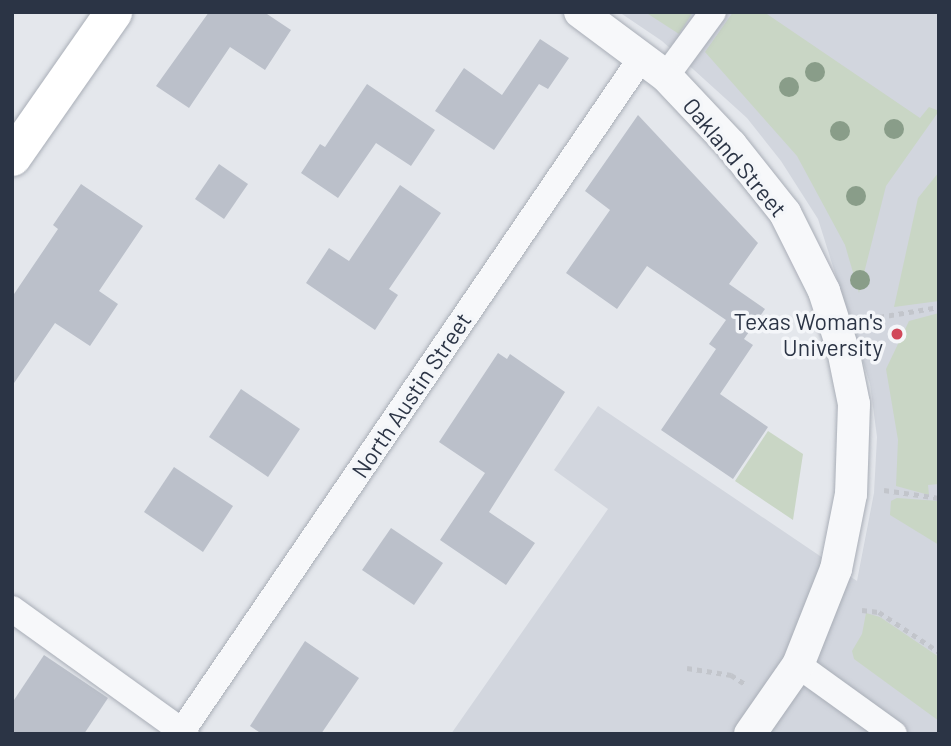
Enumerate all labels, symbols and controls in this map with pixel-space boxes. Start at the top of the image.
street label: Oakland Street [677,92,793,222]
street label: North Austin Street [345,307,477,483]
place label: Texas Woman's University [734,307,883,361]
marker: Texas Woman's University [889,326,905,342]

